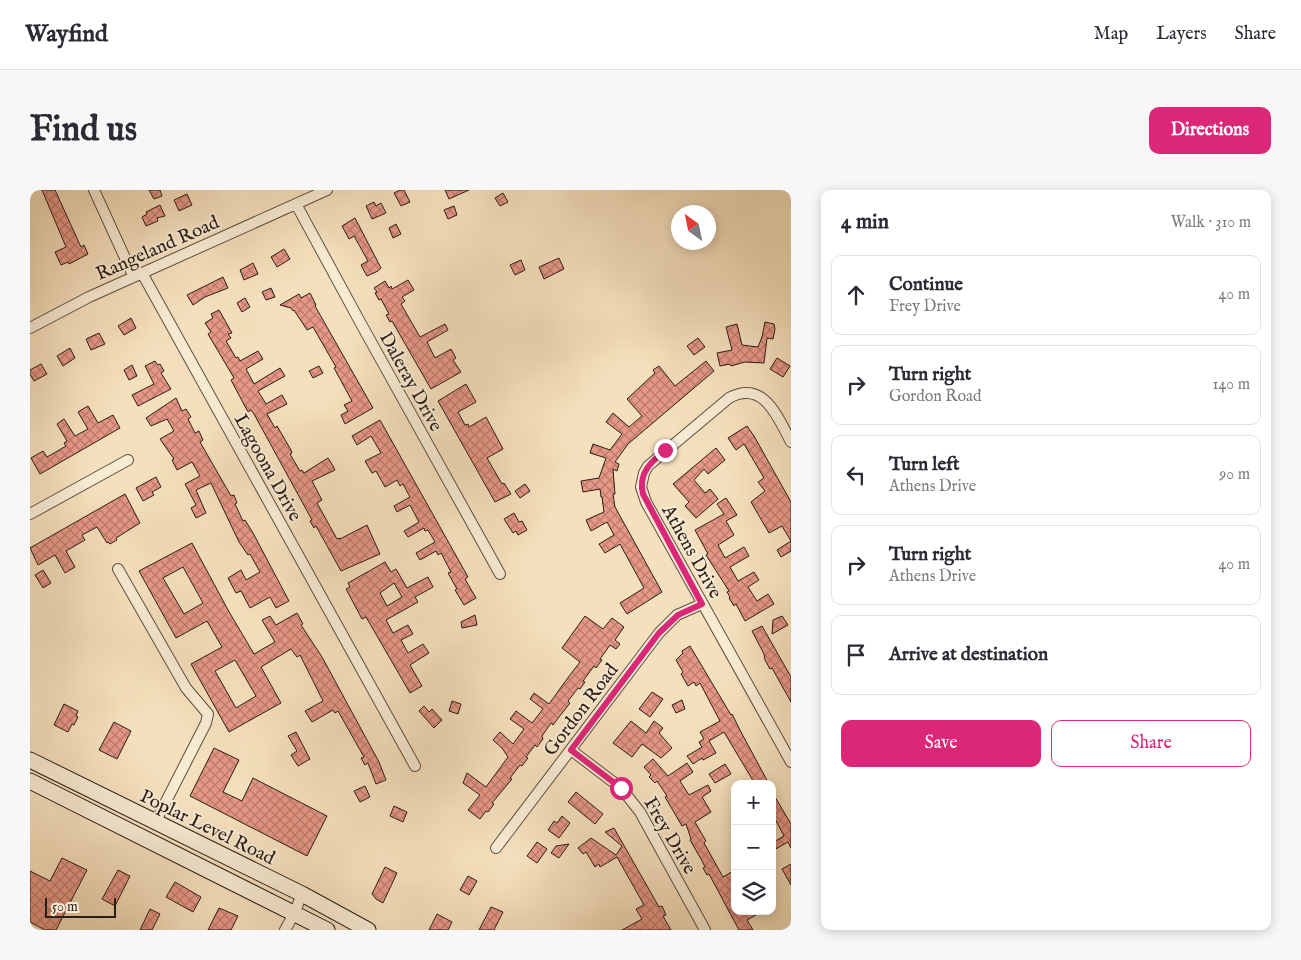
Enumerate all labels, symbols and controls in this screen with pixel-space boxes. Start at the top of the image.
text: Wayfind [25,19,108,50]
text: Map [1094,23,1128,46]
text: Layers [1156,23,1207,46]
text: Share [1235,23,1276,46]
button: Directions [1149,107,1271,154]
text: Find us [30,108,137,153]
north arrow [671,205,716,250]
text: 4 min [841,209,889,236]
street label: Rangeland Road [92,211,224,287]
text: Walk · 310 m [1171,213,1251,233]
text: Continue [889,273,963,297]
icon: ahead [842,281,870,309]
text: 40 m [1218,285,1250,305]
text: Frey Drive [889,297,961,317]
street label: Daleray Drive [373,328,448,436]
text: Turn right [889,363,971,387]
icon: right [842,371,870,399]
text: 140 m [1212,375,1250,395]
text: Gordon Road [889,387,981,407]
street label: Lagoona Drive [228,410,307,526]
route end [654,439,677,462]
text: Turn left [889,453,960,477]
icon: left [842,461,870,489]
text: 90 m [1219,465,1250,485]
text: Athens Drive [889,477,976,497]
street label: Athens Drive [655,500,727,603]
text: Turn right [889,543,971,567]
icon: right [842,551,870,579]
text: 40 m [1218,555,1250,575]
text: Athens Drive [889,567,976,587]
icon: arrive [842,641,870,669]
text: Arrive at destination [889,643,1048,667]
street label: Gordon Road [539,658,625,761]
button: Save [841,720,1041,767]
button: Share [1051,720,1251,767]
route start [610,777,633,800]
map controls [731,780,776,915]
button: + [731,780,776,825]
street label: Poplar Level Road [136,785,279,871]
street label: Frey Drive [638,793,701,879]
button: − [731,825,776,870]
button: layers [731,870,776,915]
scale bar [45,895,116,918]
text: 50 m [52,898,78,916]

